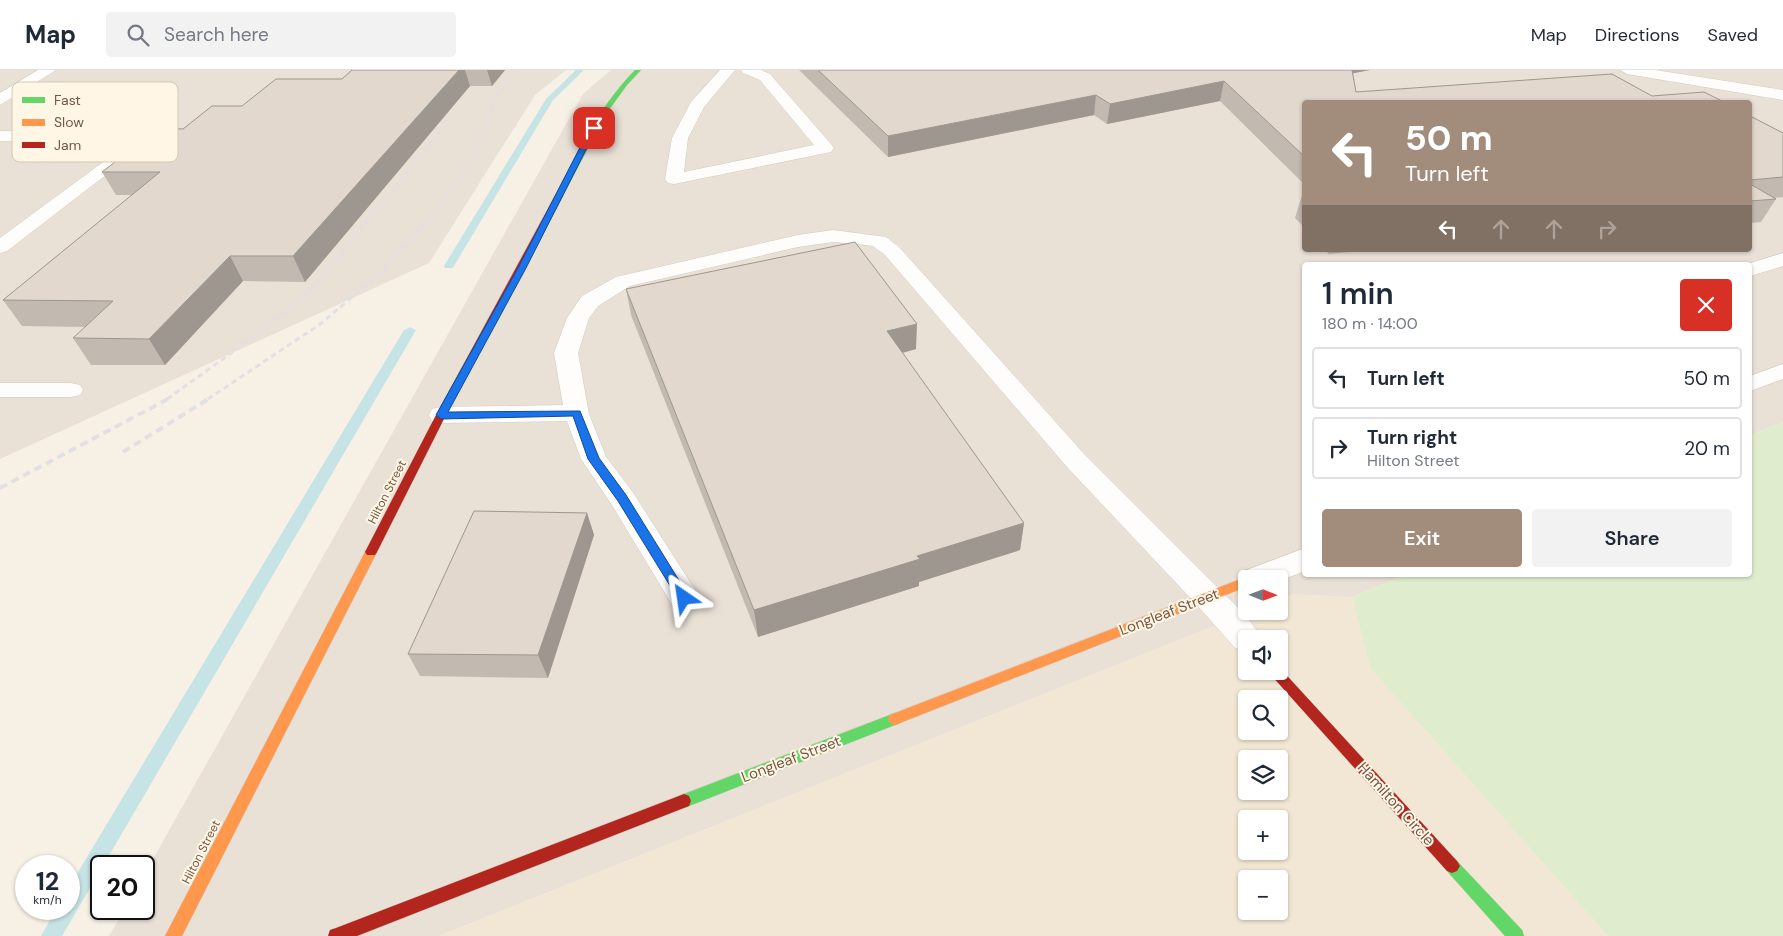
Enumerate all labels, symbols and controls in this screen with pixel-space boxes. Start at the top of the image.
search box [106,12,456,57]
text: Map [25,19,76,50]
icon: search [124,21,152,49]
text: Search here [164,22,269,47]
text: Map [1531,23,1567,47]
text: Directions [1595,23,1680,47]
text: Saved [1708,23,1758,47]
legend [12,82,178,162]
text: Fast [54,91,81,109]
pin [573,107,615,149]
text: Slow [54,113,84,131]
icon: arrive [580,114,608,142]
text: 50 m [1405,115,1493,161]
icon: left [1322,120,1387,185]
text: Jam [54,136,81,154]
text: Turn left [1405,159,1489,188]
icon: left [1434,215,1462,243]
icon: ahead [1487,215,1515,243]
icon: ahead [1540,215,1568,243]
icon: right [1593,215,1621,243]
text: 1 min [1322,274,1394,313]
button: close [1680,279,1732,331]
text: 180 m · 14:00 [1322,313,1418,334]
icon: left [1324,364,1352,392]
text: Turn left [1367,366,1445,391]
text: 50 m [1683,366,1730,391]
text: Turn right [1367,425,1457,450]
icon: right [1324,434,1352,462]
text: 20 m [1684,436,1730,461]
text: Hilton Street [1367,450,1460,471]
street label: Hilton Street [364,457,410,527]
button: Exit [1322,509,1522,567]
button: Share [1532,509,1732,567]
north arrow [1238,570,1288,620]
map controls [1238,570,1288,920]
position arrow [657,571,709,623]
street label: Longleaf Street [1116,584,1222,640]
button: sound [1238,630,1288,680]
button: search [1238,690,1288,740]
street label: Longleaf Street [738,731,844,787]
button: layers [1238,750,1288,800]
street label: Hamilton Circle [1353,758,1439,850]
button: + [1238,810,1288,860]
street label: Hilton Street [178,817,224,887]
speed limit sign: 20 [90,855,155,920]
text: 12 [36,865,59,898]
button: − [1238,870,1288,920]
text: km/h [33,892,62,908]

